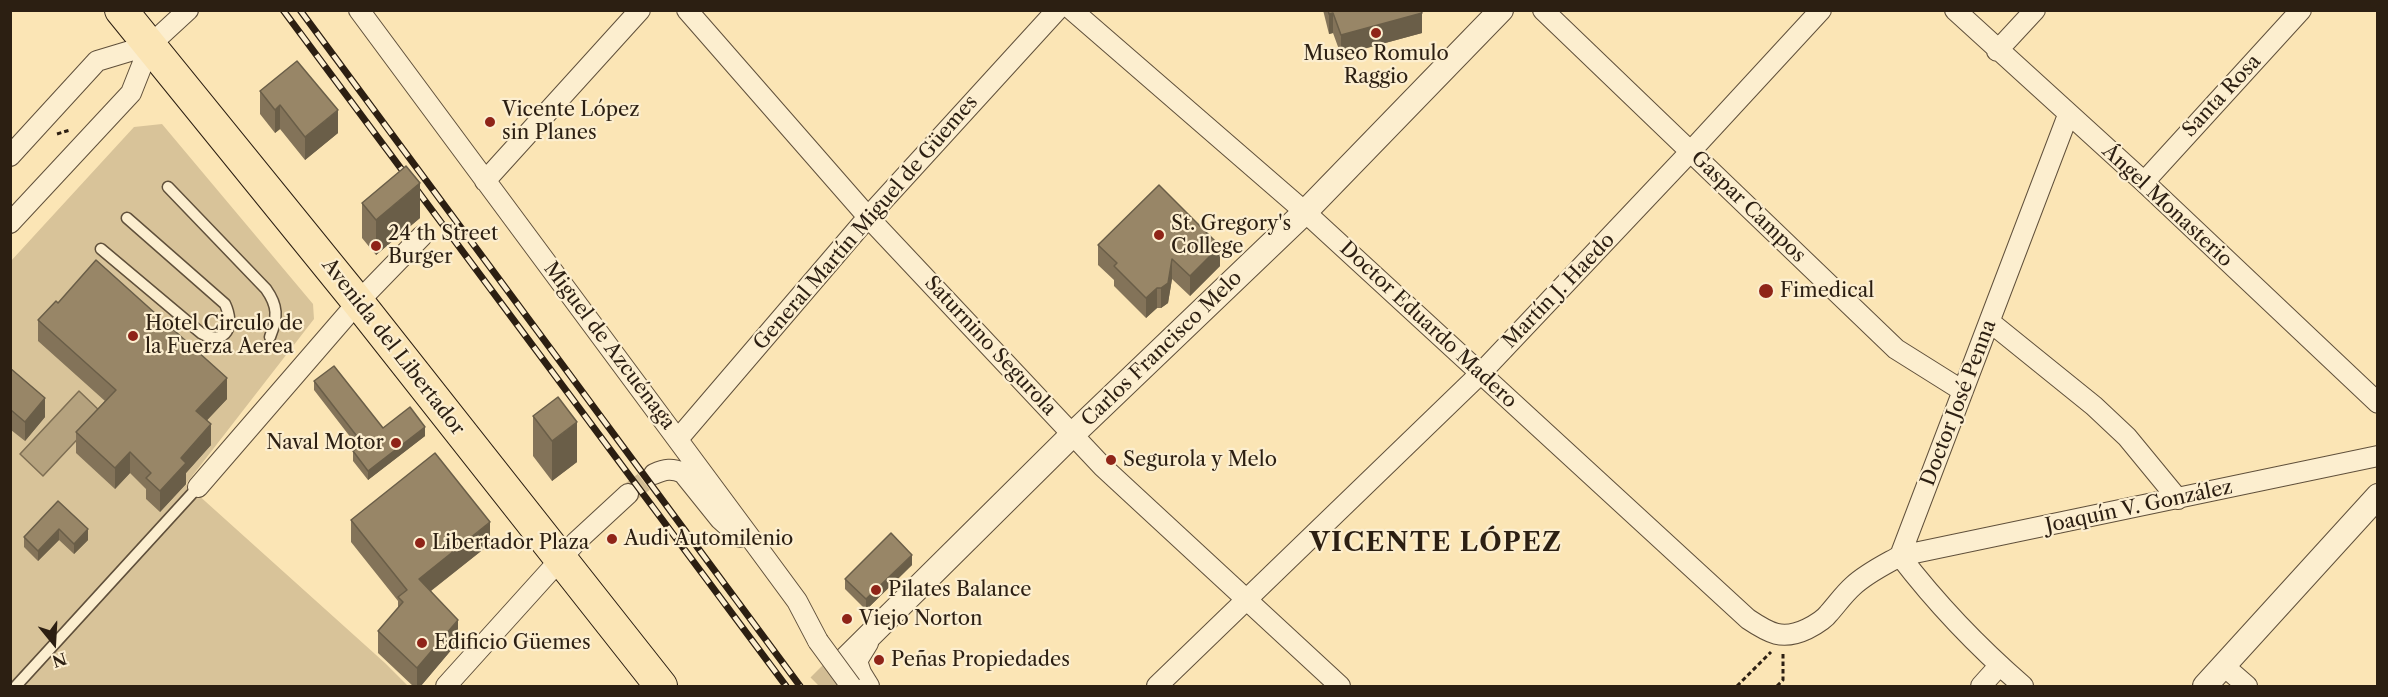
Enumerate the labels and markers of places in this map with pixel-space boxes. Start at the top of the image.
marker: Museo Romulo Raggio [1369,26,1383,40]
place label: Museo Romulo Raggio [1303,42,1449,89]
place label: Vicente López sin Planes [502,98,640,145]
marker: Vicente López sin Planes [483,115,497,129]
place label: St. Gregory's College [1171,212,1291,259]
place label: 24 th Street Burger [388,222,498,269]
marker: St. Gregory's College [1152,228,1166,242]
marker: 24 th Street Burger [369,239,383,253]
place label: Fimedical [1780,279,1874,303]
marker: Fimedical [1757,282,1775,300]
place label: Hotel Circulo de la Fuerza Aerea [145,312,303,359]
marker: Hotel Circulo de la Fuerza Aerea [126,329,140,343]
place label: Naval Motor [266,431,384,455]
marker: Naval Motor [389,436,403,450]
place label: Segurola y Melo [1123,448,1277,472]
marker: Segurola y Melo [1104,453,1118,467]
place label: Audi Automilenio [624,527,793,551]
place label: Libertador Plaza [432,531,589,555]
marker: Audi Automilenio [605,532,619,546]
marker: Libertador Plaza [413,536,427,550]
place label: Pilates Balance [888,578,1031,602]
marker: Pilates Balance [869,583,883,597]
place label: Viejo Norton [859,607,983,631]
marker: Viejo Norton [840,612,854,626]
place label: Edificio Güemes [434,631,591,655]
marker: Edificio Güemes [415,636,429,650]
place label: Peñas Propiedades [891,648,1070,672]
marker: Peñas Propiedades [872,653,886,667]

